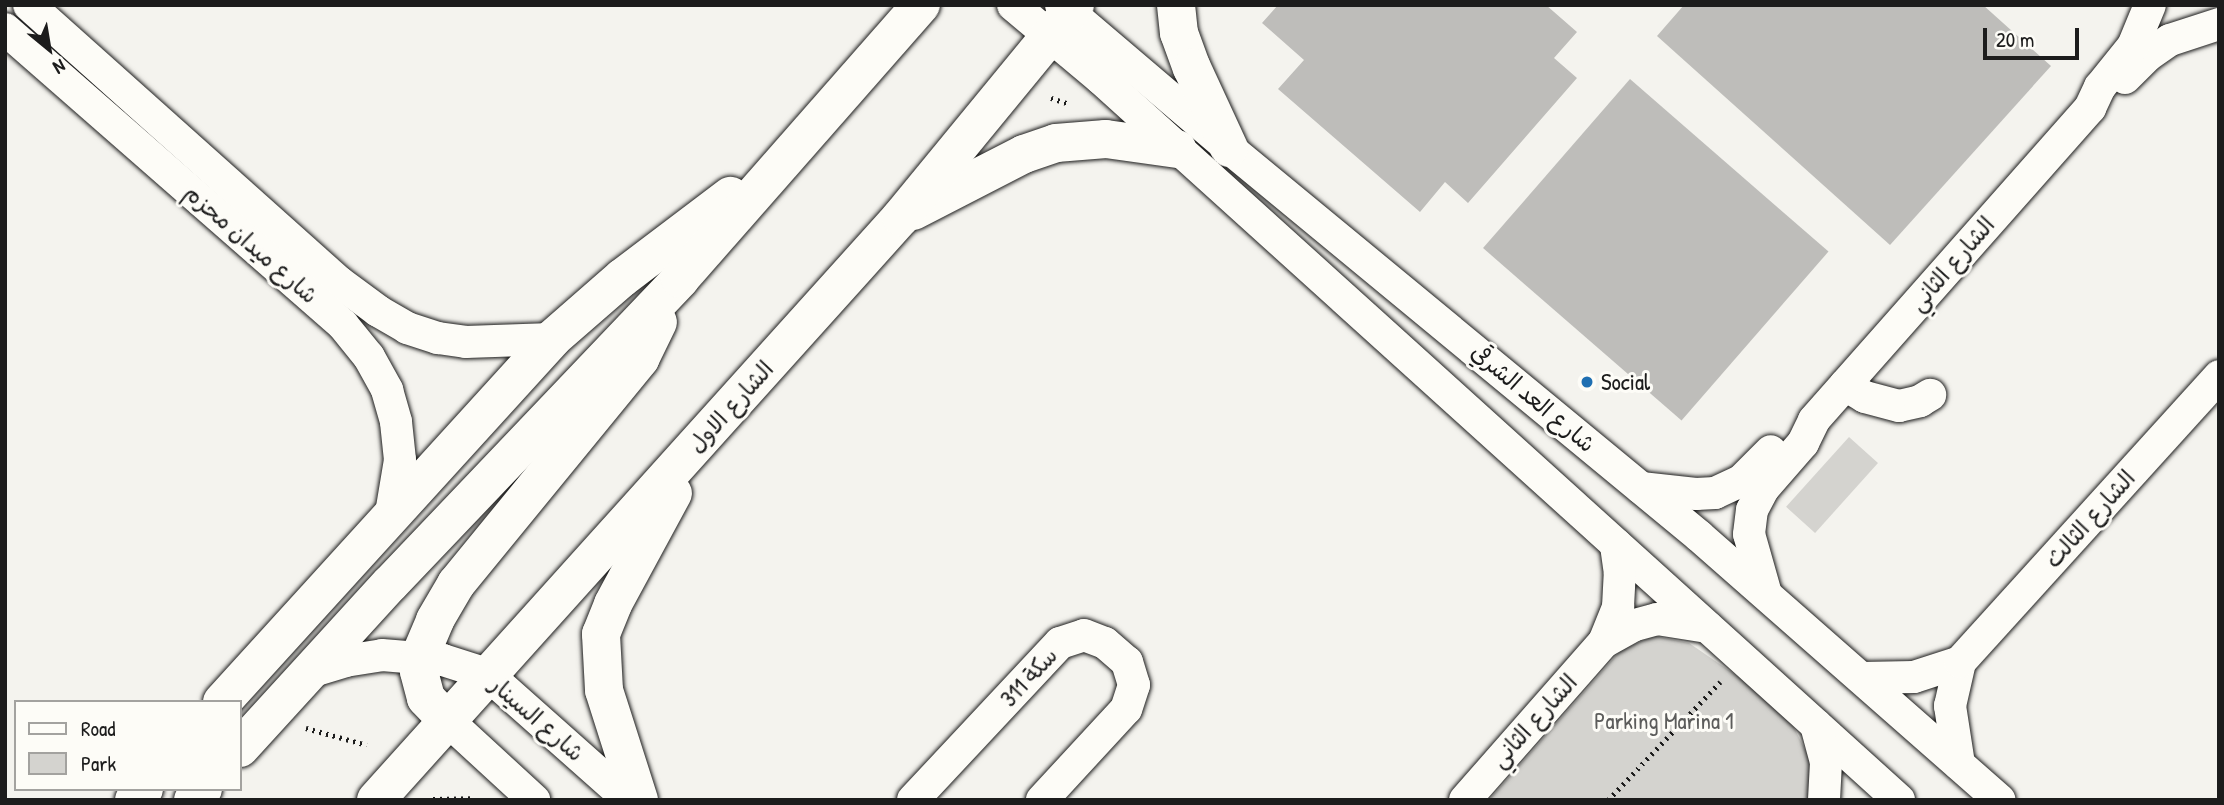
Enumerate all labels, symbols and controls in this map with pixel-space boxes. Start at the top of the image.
north arrow [14,14,84,84]
scale bar [1986,14,2082,58]
text: 20 m [1996,25,2034,54]
text: N [49,53,70,81]
street label: شارع ميدان محزم [179,179,323,309]
street label: الشارع الثاني [1903,211,2001,317]
street label: شارع العد الشرقي [1465,338,1601,458]
street label: الشارع الاول [683,355,779,459]
place label: Social [1601,368,1650,396]
marker: Social [1579,374,1595,390]
street label: الشارع الثالث [2039,465,2141,573]
street label: سكة 311 [995,642,1063,712]
street label: الشارع الثاني [1485,669,1583,773]
street label: شارع السينار [485,671,589,767]
legend [14,700,242,791]
park label: Parking Marina 1 [1594,707,1734,735]
text: Road [81,714,115,743]
text: Park [81,749,116,778]

